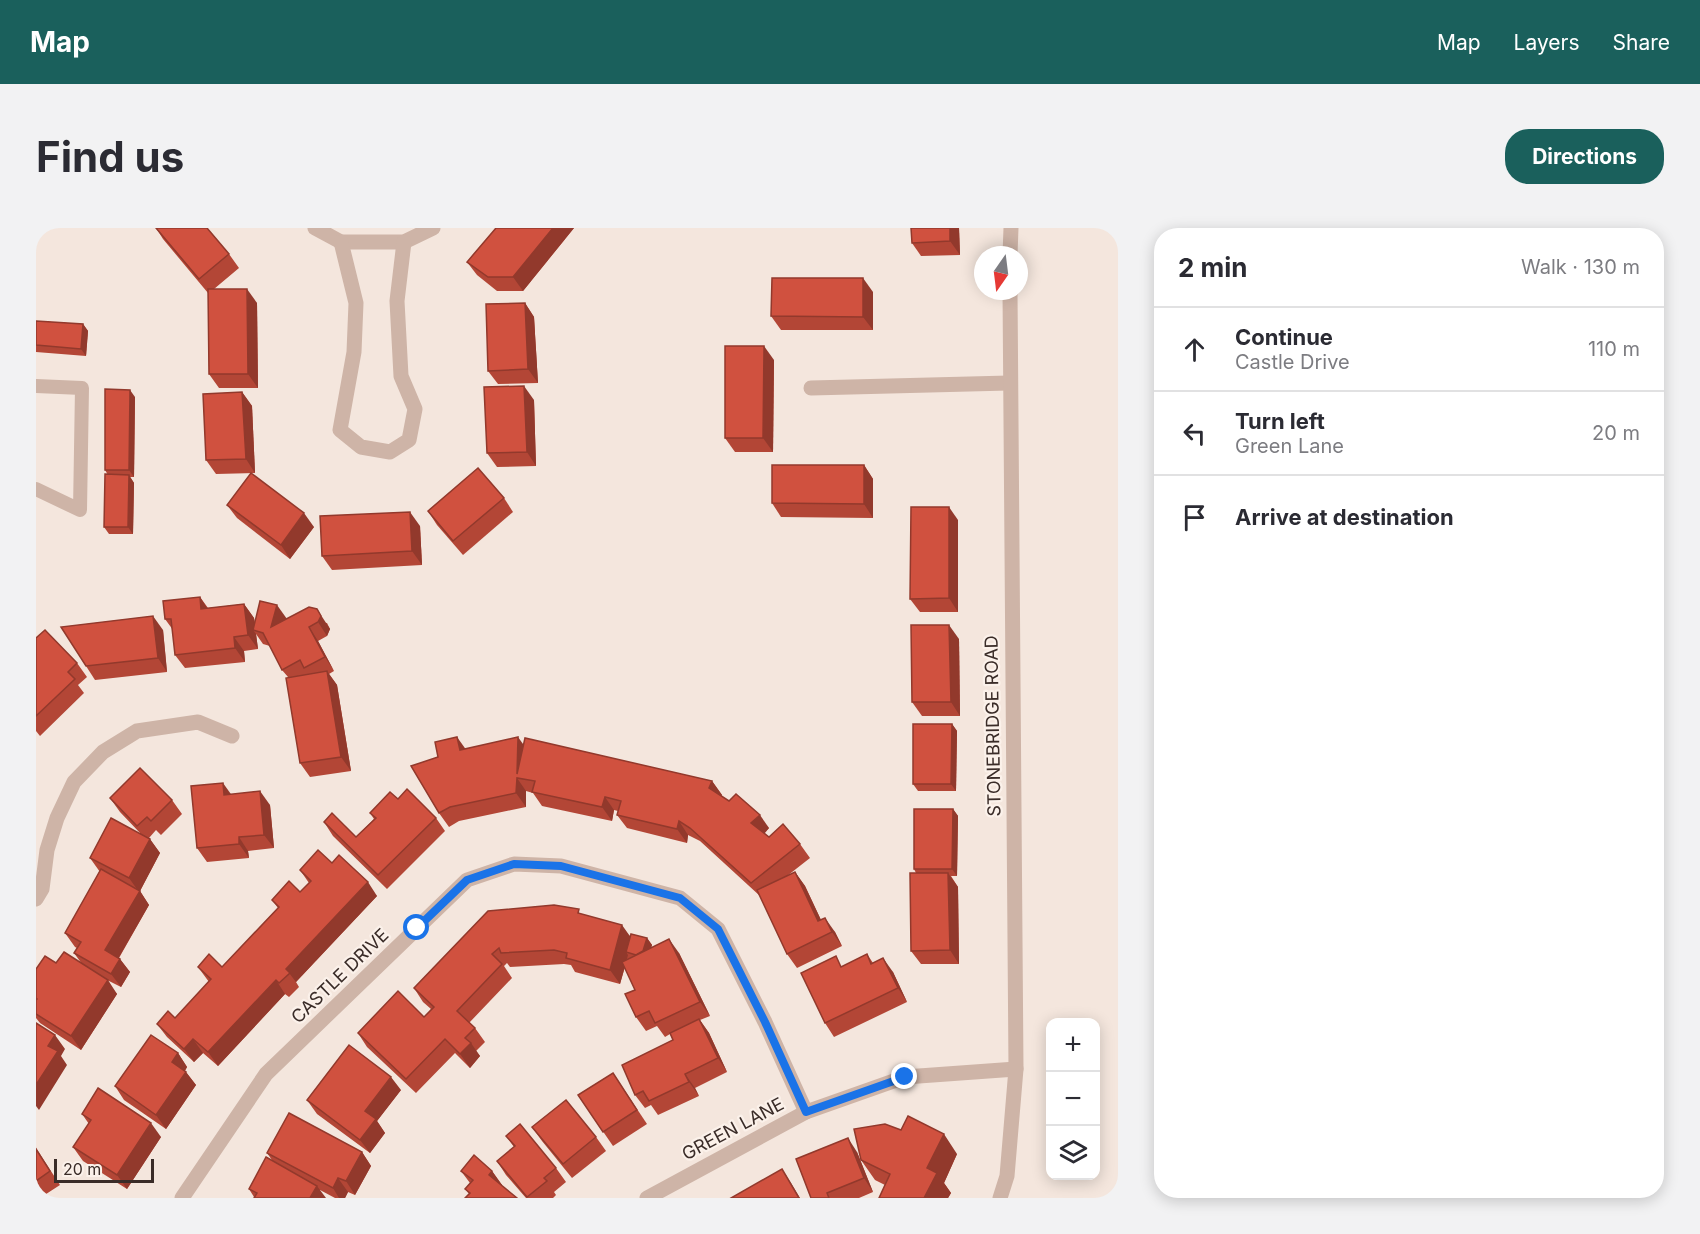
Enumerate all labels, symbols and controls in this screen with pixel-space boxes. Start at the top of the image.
text: Map [30,25,90,59]
text: Map [1437,30,1481,55]
text: Layers [1514,30,1580,55]
text: Share [1613,30,1670,55]
button: Directions [1505,129,1664,184]
text: Find us [36,131,184,182]
north arrow [974,246,1028,300]
text: 2 min [1178,252,1248,283]
text: Walk · 130 m [1521,255,1640,279]
text: Continue [1235,324,1333,350]
icon: ahead [1178,333,1211,366]
text: 110 m [1588,337,1640,361]
text: Castle Drive [1235,350,1350,374]
text: Turn left [1235,408,1325,434]
icon: left [1178,417,1211,450]
text: 20 m [1592,421,1640,445]
text: Green Lane [1235,434,1344,458]
icon: arrive [1178,501,1211,534]
text: Arrive at destination [1235,504,1454,530]
street label: STONEBRIDGE ROAD [980,635,1005,817]
route start [403,914,429,940]
street label: CASTLE DRIVE [287,924,393,1027]
map controls [1046,1018,1100,1180]
button: + [1046,1018,1100,1072]
route end [891,1063,917,1089]
button: − [1046,1072,1100,1126]
street label: GREEN LANE [678,1093,787,1164]
button: layers [1046,1126,1100,1180]
scale bar [54,1156,154,1184]
text: 20 m [63,1159,101,1179]

